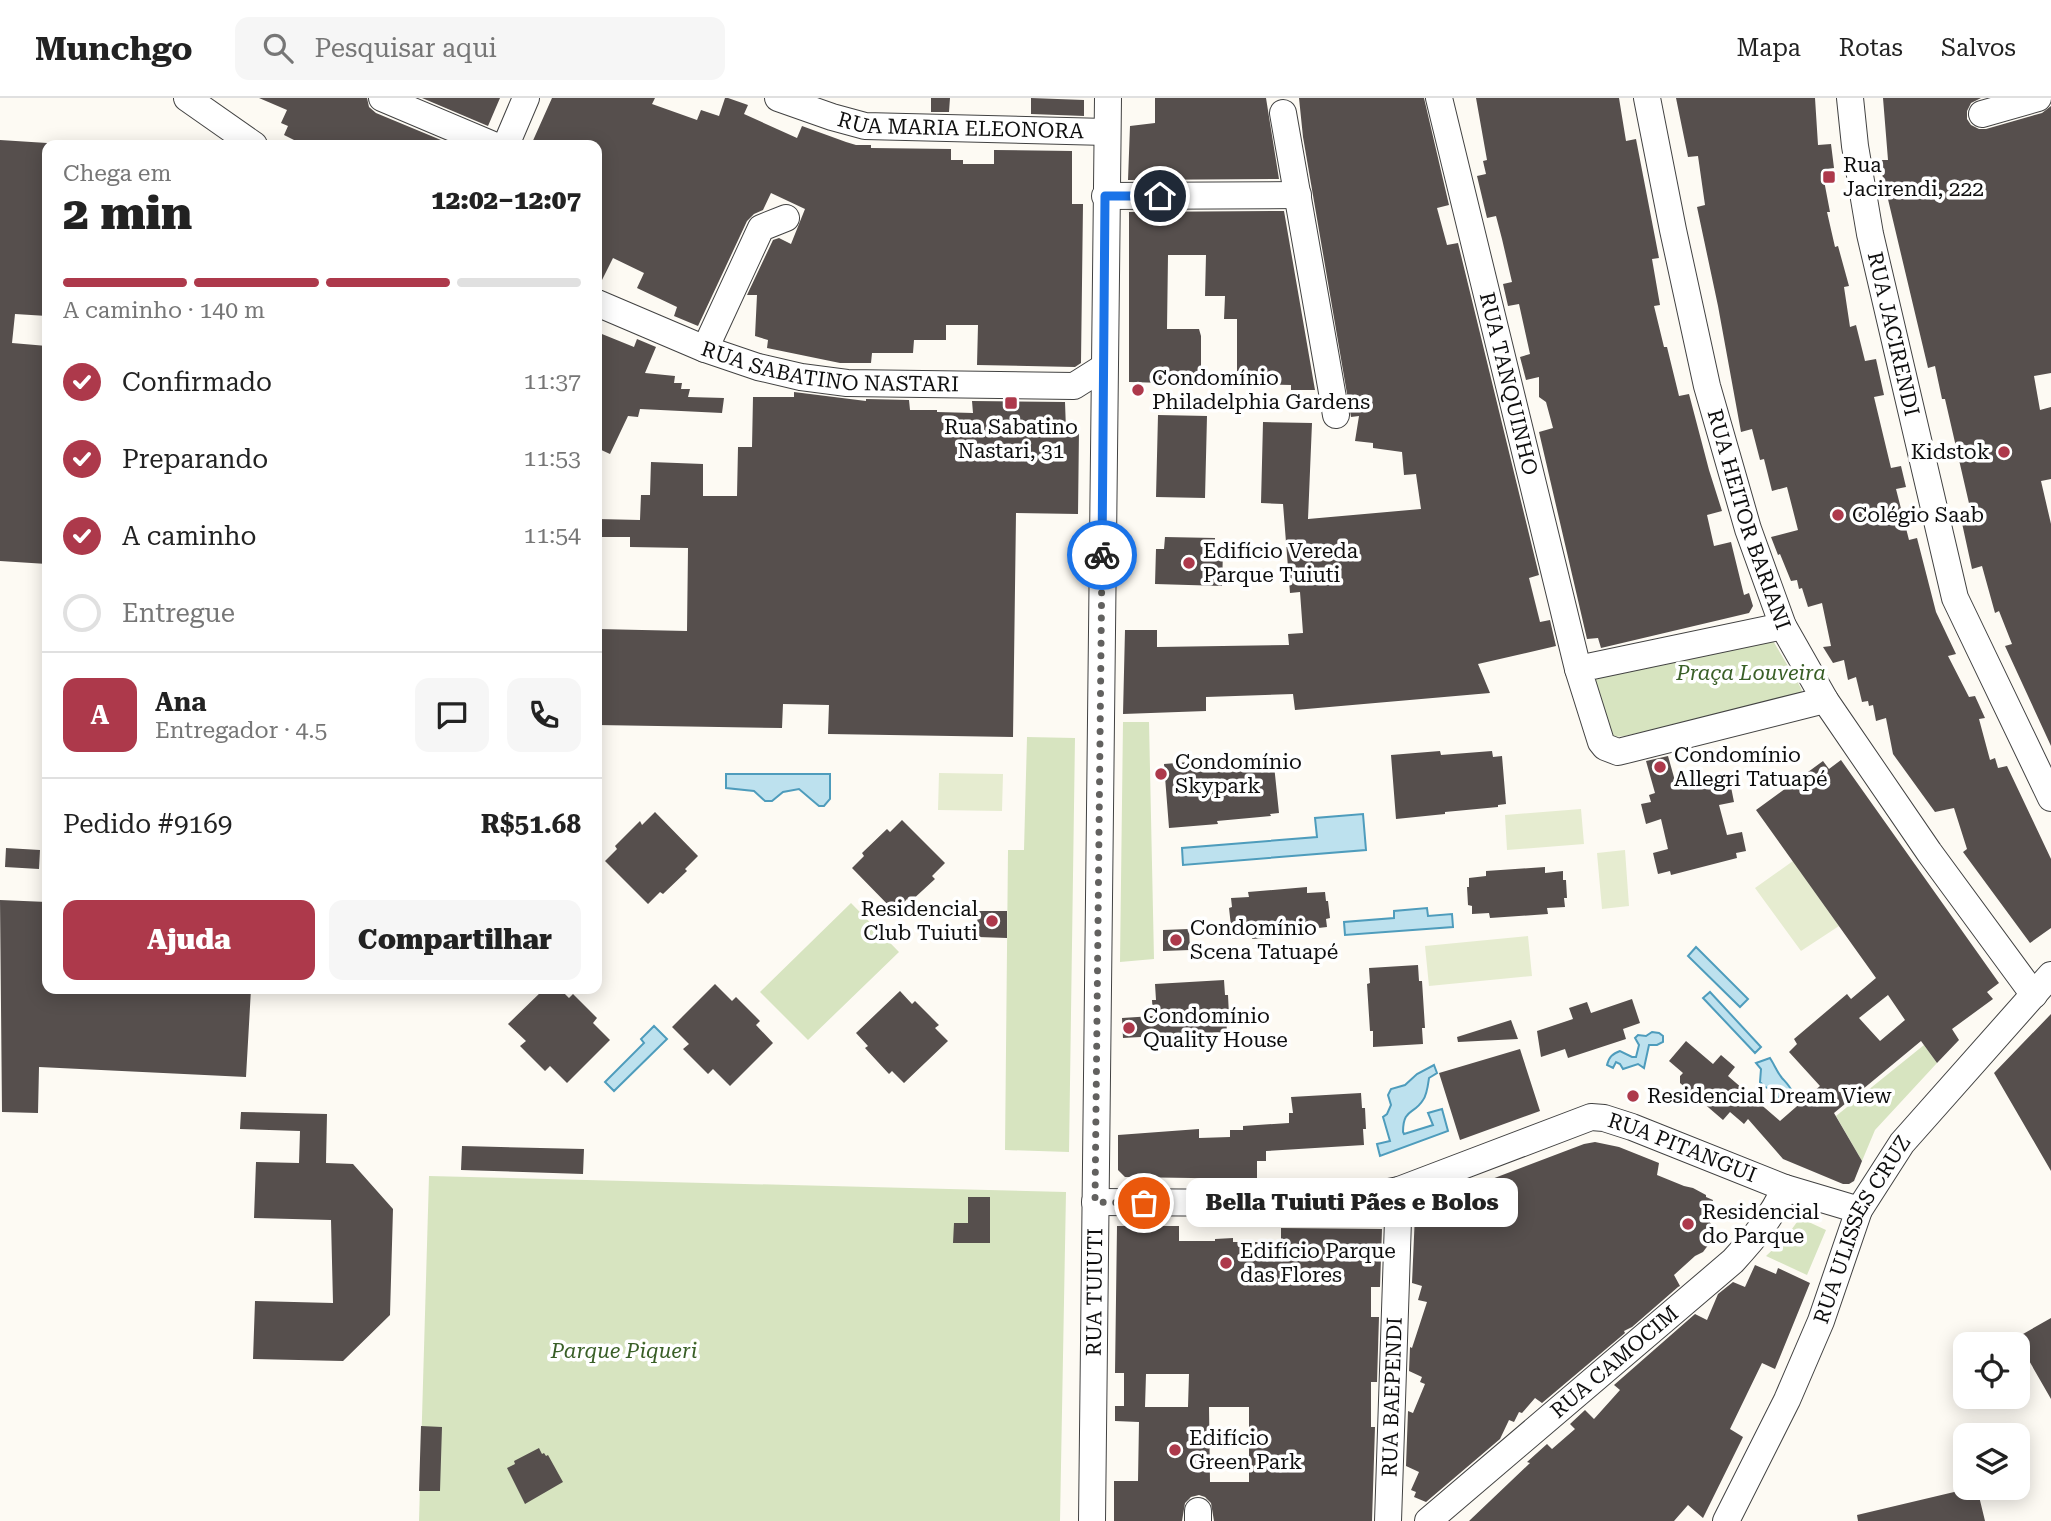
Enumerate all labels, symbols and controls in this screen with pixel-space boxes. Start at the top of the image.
search box [235,17,725,80]
text: Munchgo [35,29,193,68]
icon: search [259,29,297,67]
text: Pesquisar aqui [315,33,497,63]
text: Mapa [1737,34,1801,62]
text: Rotas [1839,34,1903,62]
text: Salvos [1941,34,2016,62]
street label: RUA MARIA ELEONORA [835,107,1085,143]
place label: Rua Jacirendi, 222 [1843,153,1984,201]
text: Chega em [63,160,171,187]
pin [1130,166,1190,226]
marker: Rua Jacirendi, 222 [1821,169,1837,185]
icon: home [1141,177,1179,215]
text: 12:02–12:07 [431,185,581,215]
text: 2 min [63,186,192,240]
street label: RUA JACIRENDI [1863,249,1924,418]
street label: RUA TANQUINHO [1475,290,1542,478]
text: A caminho · 140 m [63,297,265,324]
street label: RUA SABATINO NASTARI [698,337,959,396]
icon: check [63,363,101,401]
place label: Condomínio Philadelphia Gardens [1152,366,1370,414]
text: Confirmado [122,367,272,397]
text: 11:37 [524,368,581,395]
marker: Condomínio Philadelphia Gardens [1130,382,1146,398]
marker: Rua Sabatino Nastari, 31 [1003,395,1019,411]
street label: RUA HEITOR BARIANI [1702,407,1795,633]
place label: Rua Sabatino Nastari, 31 [944,415,1078,463]
icon: check [63,440,101,478]
place label: Kidstok [1911,440,1990,464]
text: Preparando [122,444,268,474]
marker: Kidstok [1996,444,2012,460]
text: 11:53 [524,445,581,472]
place label: Colégio Saab [1852,503,1984,527]
marker: Colégio Saab [1830,507,1846,523]
icon: check [63,517,101,555]
courier [1067,520,1137,590]
text: A caminho [122,521,257,551]
text: 11:54 [524,522,581,549]
icon: bike [1083,536,1121,574]
place label: Edifício Vereda Parque Tuiuti [1203,539,1359,587]
marker: Edifício Vereda Parque Tuiuti [1181,555,1197,571]
text: Entregue [122,598,235,628]
park label: Praça Louveira [1675,661,1826,685]
button: chat [415,678,489,752]
button: phone [507,678,581,752]
text: Ana [155,687,207,717]
text: A [91,700,109,730]
text: Entregador · 4.5 [155,717,327,744]
place label: Condomínio Allegri Tatuapé [1674,743,1827,791]
place label: Condomínio Skypark [1175,750,1302,798]
marker: Condomínio Allegri Tatuapé [1652,759,1668,775]
marker: Condomínio Skypark [1153,766,1169,782]
text: Pedido #9169 [63,809,232,839]
text: R$51.68 [481,809,581,839]
place label: Residencial Club Tuiuti [861,897,979,945]
button: Ajuda [63,900,315,980]
button: Compartilhar [329,900,581,980]
marker: Residencial Club Tuiuti [984,913,1000,929]
place label: Condomínio Scena Tatuapé [1190,916,1338,964]
marker: Condomínio Scena Tatuapé [1168,932,1184,948]
place label: Condomínio Quality House [1143,1004,1288,1052]
marker: Condomínio Quality House [1121,1020,1137,1036]
place label: Residencial Dream View [1647,1084,1892,1108]
marker: Residencial Dream View [1625,1088,1641,1104]
street label: RUA PITANGUI [1605,1108,1760,1187]
street label: RUA ULISSES CRUZ [1809,1131,1915,1327]
pin [1114,1173,1174,1233]
callout: Bella Tuiuti Pães e Bolos [1186,1178,1518,1228]
icon: bag [1125,1184,1163,1222]
text: Bella Tuiuti Pães e Bolos [1205,1189,1499,1216]
place label: Residencial do Parque [1702,1200,1820,1248]
marker: Residencial do Parque [1680,1216,1696,1232]
street label: RUA TUIUTI [1082,1228,1107,1356]
place label: Edifício Parque das Flores [1240,1239,1396,1287]
marker: Edifício Parque das Flores [1218,1255,1234,1271]
street label: RUA CAMOCIM [1546,1301,1683,1423]
street label: RUA BAEPENDI [1377,1317,1407,1478]
map controls [1953,1332,2030,1500]
button: locate [1953,1332,2030,1409]
park label: Parque Piqueri [550,1339,697,1363]
button: layers [1953,1423,2030,1500]
place label: Edifício Green Park [1189,1426,1302,1474]
marker: Edifício Green Park [1167,1442,1183,1458]

